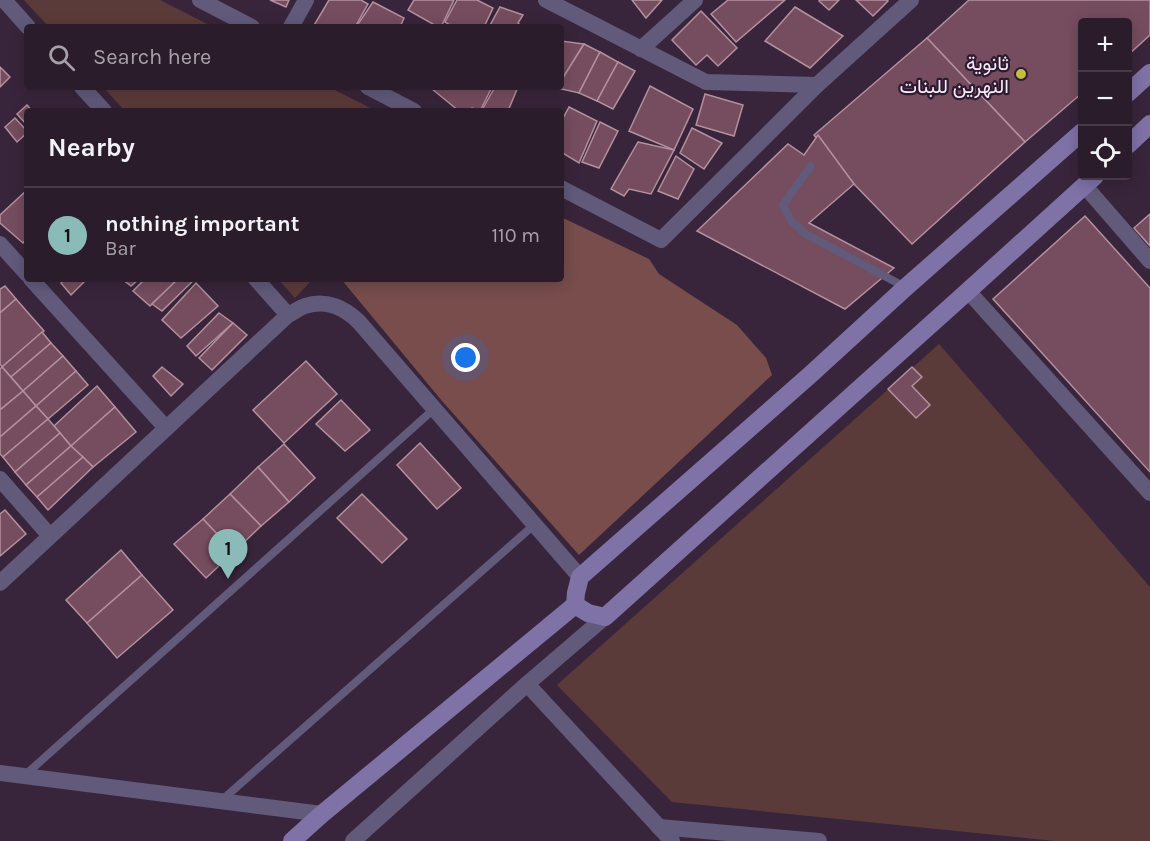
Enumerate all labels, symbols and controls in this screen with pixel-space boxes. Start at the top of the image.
map controls [1078,18,1132,180]
button: + [1078,18,1132,72]
search box [24,24,564,90]
icon: search [45,41,78,74]
text: Search here [93,44,211,70]
place label: ثانوية النهرين للبنات [900,52,1009,99]
marker: ثانوية النهرين للبنات [1014,67,1028,81]
button: − [1078,72,1132,126]
button: locate [1078,126,1132,180]
text: Nearby [48,132,135,163]
text: nothing important [105,211,299,237]
text: 1 [64,224,71,247]
text: 110 m [491,224,540,247]
text: Bar [105,237,136,260]
your location [451,343,480,372]
pin: 1 [208,530,248,579]

